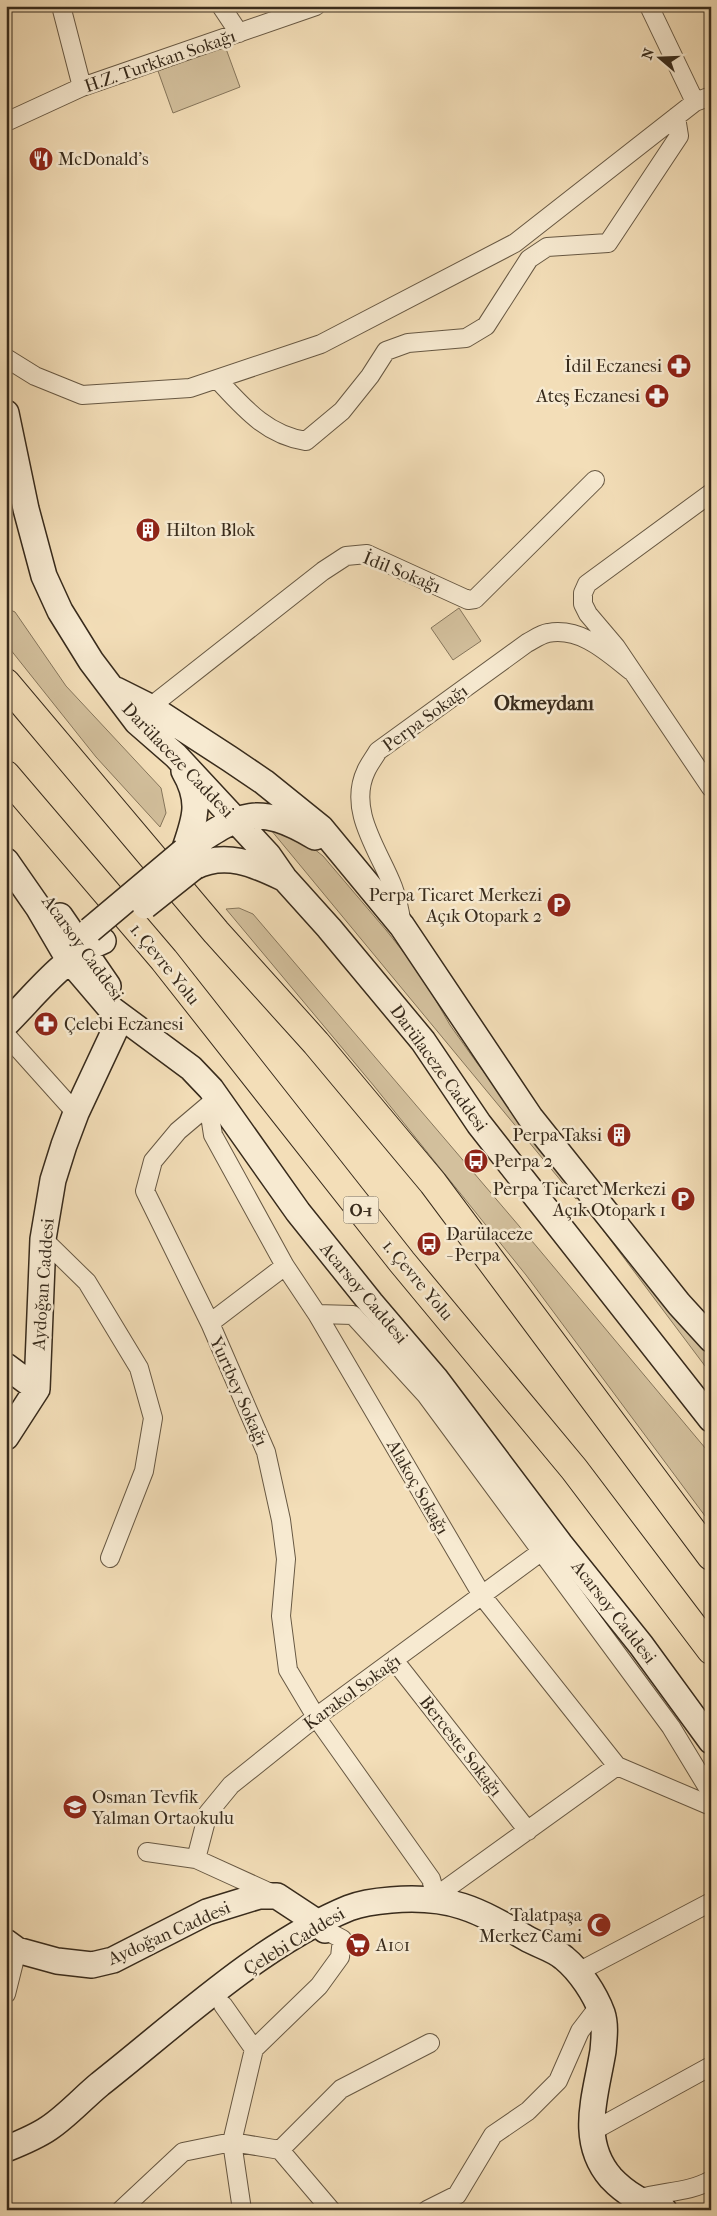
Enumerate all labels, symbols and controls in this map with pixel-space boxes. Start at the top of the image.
street label: H.Z. Turkkan Sokağı [82,26,239,97]
north arrow [634,32,684,82]
text: N [638,46,658,62]
restaurant icon: McDonald's [28,146,54,172]
place label: McDonald's [58,149,149,170]
pharmacy icon: İdil Eczanesi [666,353,692,379]
place label: İdil Eczanesi [565,355,663,377]
pharmacy icon: Ateş Eczanesi [644,383,670,409]
place label: Ateş Eczanesi [535,386,641,407]
building icon: Hilton Blok [135,517,161,543]
place label: Hilton Blok [166,520,256,541]
street label: İdil Sokağı [360,546,445,598]
street label: Perpa Sokağı [379,680,473,756]
district label: Okmeydanı [494,692,595,715]
street label: Darülaceze Caddesi [117,698,238,823]
place label: Perpa Ticaret Merkezi Açık Otopark 2 [369,885,543,927]
street label: Acarsoy Caddesi [37,891,128,1006]
parking icon: Perpa Ticaret Merkezi Açık Otopark 2 [546,892,572,918]
street label: 1. Çevre Yolu [125,919,204,1010]
street label: Darülaceze Caddesi [386,1001,492,1136]
pharmacy icon: Çelebi Eczanesi [33,1011,59,1037]
place label: Çelebi Eczanesi [64,1014,184,1036]
building icon: Perpa Taksi [606,1122,632,1148]
place label: Perpa Taksi [512,1125,603,1146]
bus stop icon: Perpa 2 [463,1148,489,1174]
place label: Perpa 2 [494,1151,553,1172]
place label: Perpa Ticaret Merkezi Açık Otopark 1 [493,1179,667,1221]
parking icon: Perpa Ticaret Merkezi Açık Otopark 1 [670,1186,696,1212]
road number: O-1 [344,1196,378,1224]
street label: Aydoğan Caddesi [28,1217,59,1352]
place label: Darülaceze - Perpa [446,1224,533,1266]
bus stop icon: Darülaceze - Perpa [416,1231,442,1257]
street label: 1. Çevre Yolu [377,1236,457,1325]
street label: Acarsoy Caddesi [315,1238,412,1349]
street label: Yurtbey Sokağı [205,1332,272,1450]
street label: Alakoç Sokağı [382,1435,453,1539]
street label: Acarsoy Caddesi [566,1556,661,1669]
street label: Karakol Sokağı [300,1650,406,1735]
street label: Berceste Sokağı [415,1692,507,1801]
place label: Osman Tevfik Yalman Ortaokulu [91,1787,234,1829]
school or university icon: Osman Tevfik Yalman Ortaokulu [62,1794,88,1820]
street label: Aydoğan Caddesi [104,1897,234,1970]
street label: Çelebi Caddesi [240,1903,350,1981]
place label: Talatpaşa Merkez Cami [479,1905,583,1947]
mosque icon: Talatpaşa Merkez Cami [586,1912,612,1938]
supermarket icon: A101 [345,1932,371,1958]
place label: A101 [375,1935,410,1956]

